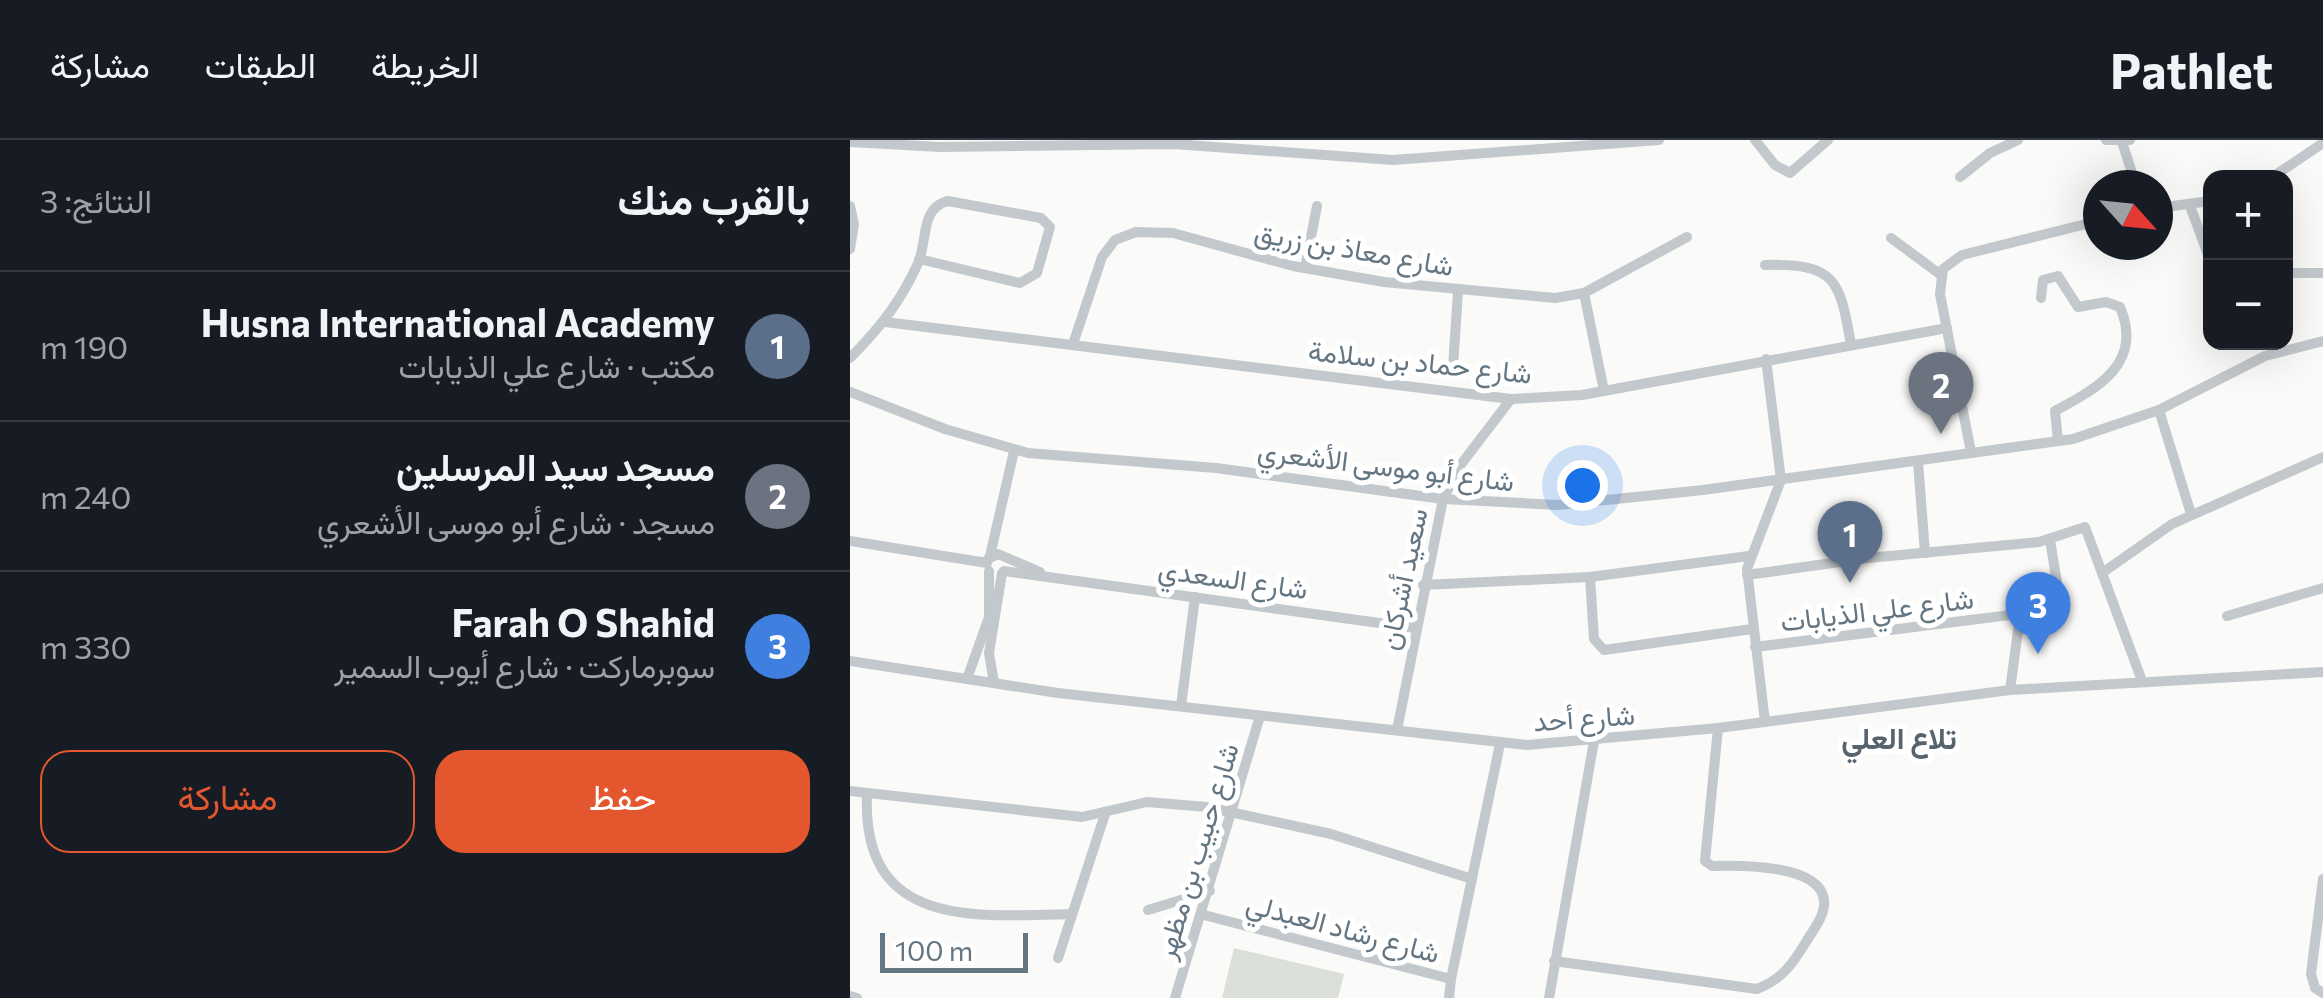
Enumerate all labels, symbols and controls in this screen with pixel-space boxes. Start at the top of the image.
text: Pathlet [2110,40,2273,99]
text: مشاركة [50,42,150,85]
text: الطبقات [205,42,316,85]
text: الخريطة [371,42,479,85]
north arrow [2083,170,2173,260]
map controls [2203,170,2293,350]
button: + [2203,170,2293,260]
text: بالقرب منك [618,172,810,224]
text: النتائج: 3 [40,180,152,220]
street label: شارع معاذ بن زريق [1251,214,1456,285]
button: − [2203,260,2293,350]
text: Husna International Academy [201,298,715,345]
text: 190 m [40,326,128,366]
text: 1 [770,326,785,366]
street label: شارع حماد بن سلامة [1306,332,1534,393]
text: مكتب · شارع علي الذيابات [399,345,715,385]
pin: 2 [1908,352,1974,434]
street label: شارع أبو موسى الأشعري [1255,432,1516,505]
text: مسجد سيد المرسلين [396,442,715,489]
your location [1557,460,1608,511]
text: 240 m [40,476,131,516]
text: 2 [768,476,787,516]
pin: 1 [1818,500,1882,583]
text: مسجد · شارع أبو موسى الأشعري [317,501,715,541]
street label: سعيد أشركان [1370,505,1436,653]
street label: شارع السعدي [1155,551,1310,612]
pin: 3 [2006,572,2070,654]
street label: شارع علي الذيابات [1778,580,1976,645]
text: Farah O Shahid [451,598,715,645]
text: 330 m [40,626,131,666]
text: 3 [768,626,787,666]
text: سوبرماركت · شارع أيوب السمير [334,645,715,685]
street label: شارع أحد [1532,696,1636,741]
district label: تلاع العلي [1841,718,1957,764]
street label: شارع حبيب بن مظهر [1147,739,1248,965]
button: مشاركة [40,750,415,853]
button: حفظ [435,750,810,853]
street label: شارع رشاد العبدلي [1241,885,1444,976]
scale bar [880,928,1028,972]
text: 100 m [895,933,973,967]

